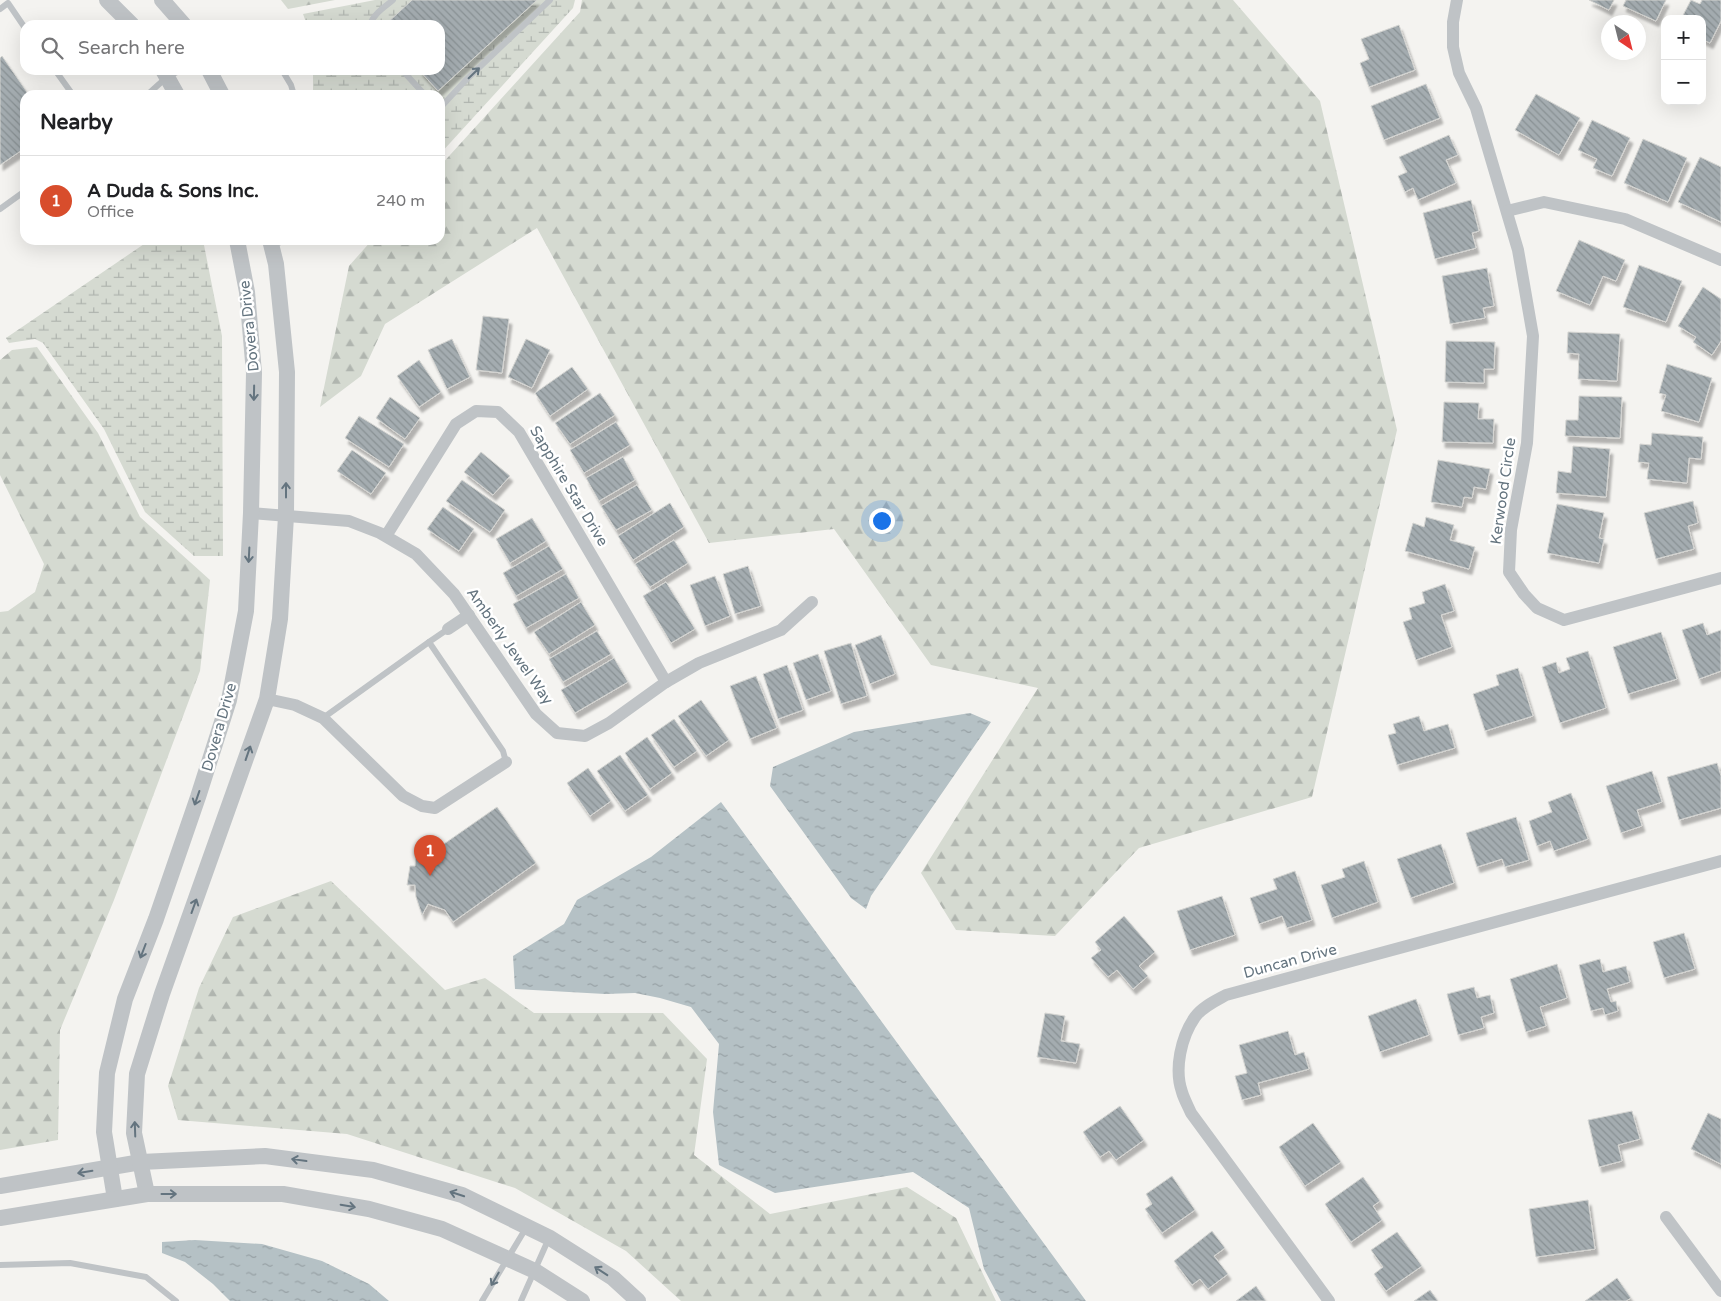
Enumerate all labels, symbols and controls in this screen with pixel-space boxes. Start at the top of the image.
north arrow [1601,15,1646,60]
map controls [1661,15,1706,105]
button: + [1661,15,1706,60]
search box [20,20,445,75]
icon: search [38,34,66,62]
text: Search here [78,37,185,59]
button: − [1661,60,1706,105]
one-way arrow [467,67,480,79]
text: Nearby [40,110,113,135]
text: A Duda & Sons Inc. [87,180,259,202]
text: 1 [51,191,61,211]
text: 240 m [376,191,425,211]
text: Office [87,202,134,222]
street label: Dovera Drive [235,280,263,372]
one-way arrow [249,384,259,400]
street label: Sapphire Star Drive [526,423,612,549]
street label: Kerwood Circle [1487,436,1519,546]
one-way arrow [282,483,291,499]
your location [869,508,895,534]
one-way arrow [244,547,253,563]
street label: Amberly Jewel Way [463,584,557,708]
street label: Dovera Drive [198,681,240,773]
one-way arrow [244,746,253,762]
one-way arrow [192,790,202,806]
pin: 1 [414,835,446,876]
one-way arrow [190,899,199,915]
street label: Duncan Drive [1241,940,1339,982]
one-way arrow [138,943,147,959]
one-way arrow [131,1122,140,1138]
one-way arrow [291,1155,307,1165]
one-way arrow [78,1168,94,1178]
one-way arrow [161,1189,177,1199]
one-way arrow [450,1189,466,1199]
one-way arrow [340,1201,356,1211]
one-way arrow [594,1265,608,1275]
one-way arrow [489,1271,499,1285]

